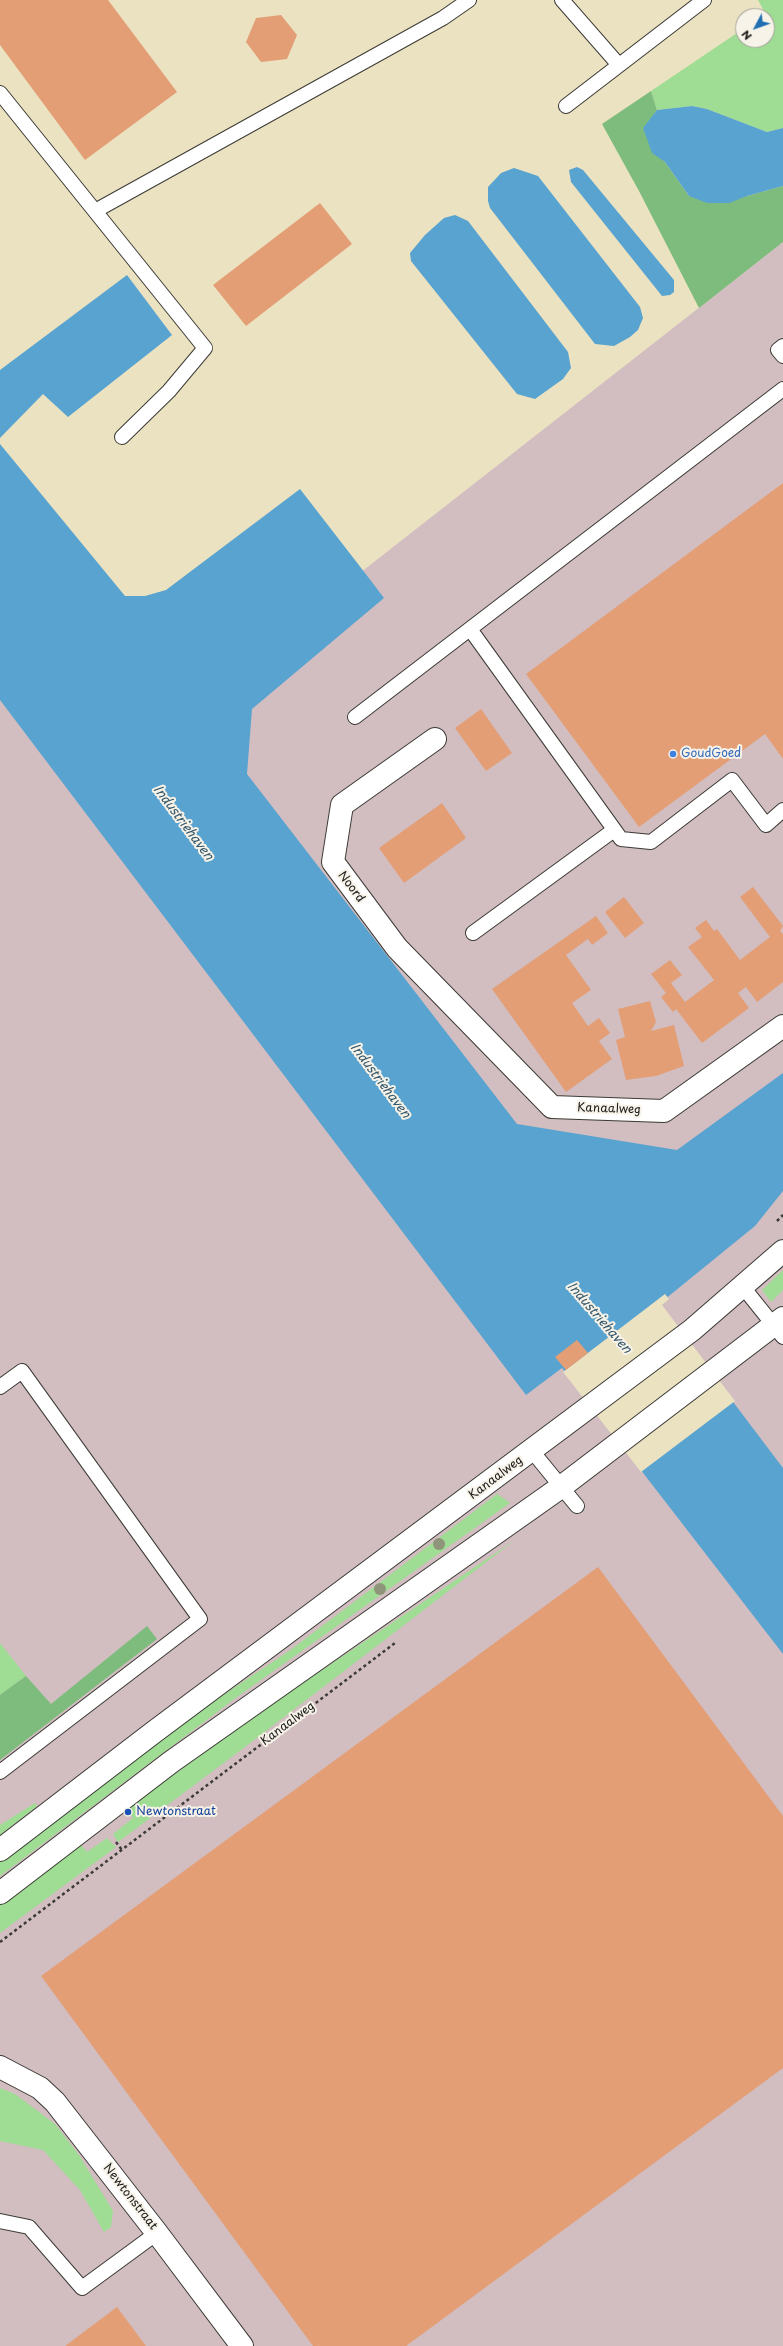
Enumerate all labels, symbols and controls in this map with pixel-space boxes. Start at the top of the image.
north arrow [735,8,775,48]
text: N [737,27,756,44]
place label: GoudGoed [681,747,741,761]
marker: GoudGoed [668,749,678,759]
water label: Industriehaven [150,782,216,864]
street label: Noord [335,869,367,905]
water label: Industriehaven [347,1040,413,1122]
street label: Kanaalweg [577,1101,641,1117]
water label: Industriehaven [564,1279,634,1357]
street label: Kanaalweg [466,1453,526,1503]
street label: Kanaalweg [258,1699,318,1749]
place label: Newtonstraat [136,1805,216,1819]
marker: Newtonstraat [123,1807,133,1817]
street label: Newtonstraat [100,2161,160,2233]

